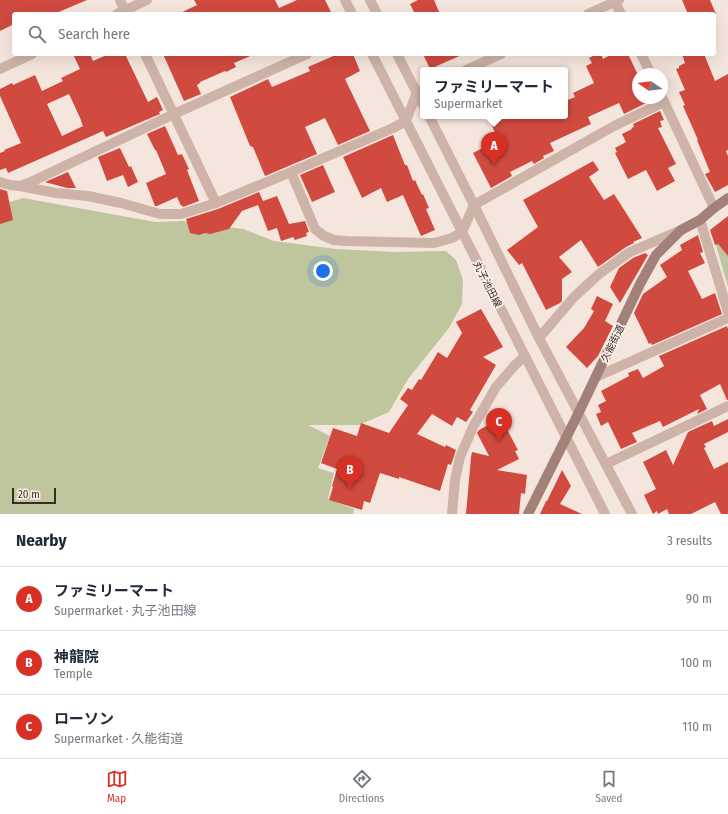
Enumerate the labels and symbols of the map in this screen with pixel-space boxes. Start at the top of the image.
north arrow [632,68,668,104]
pin: A [481,132,507,165]
street label: 丸子池田線 [470,259,504,309]
your location [313,261,333,281]
street label: 久能街道 [599,323,627,364]
pin: C [486,408,512,441]
pin: B [337,456,363,489]
scale bar [12,486,56,505]

